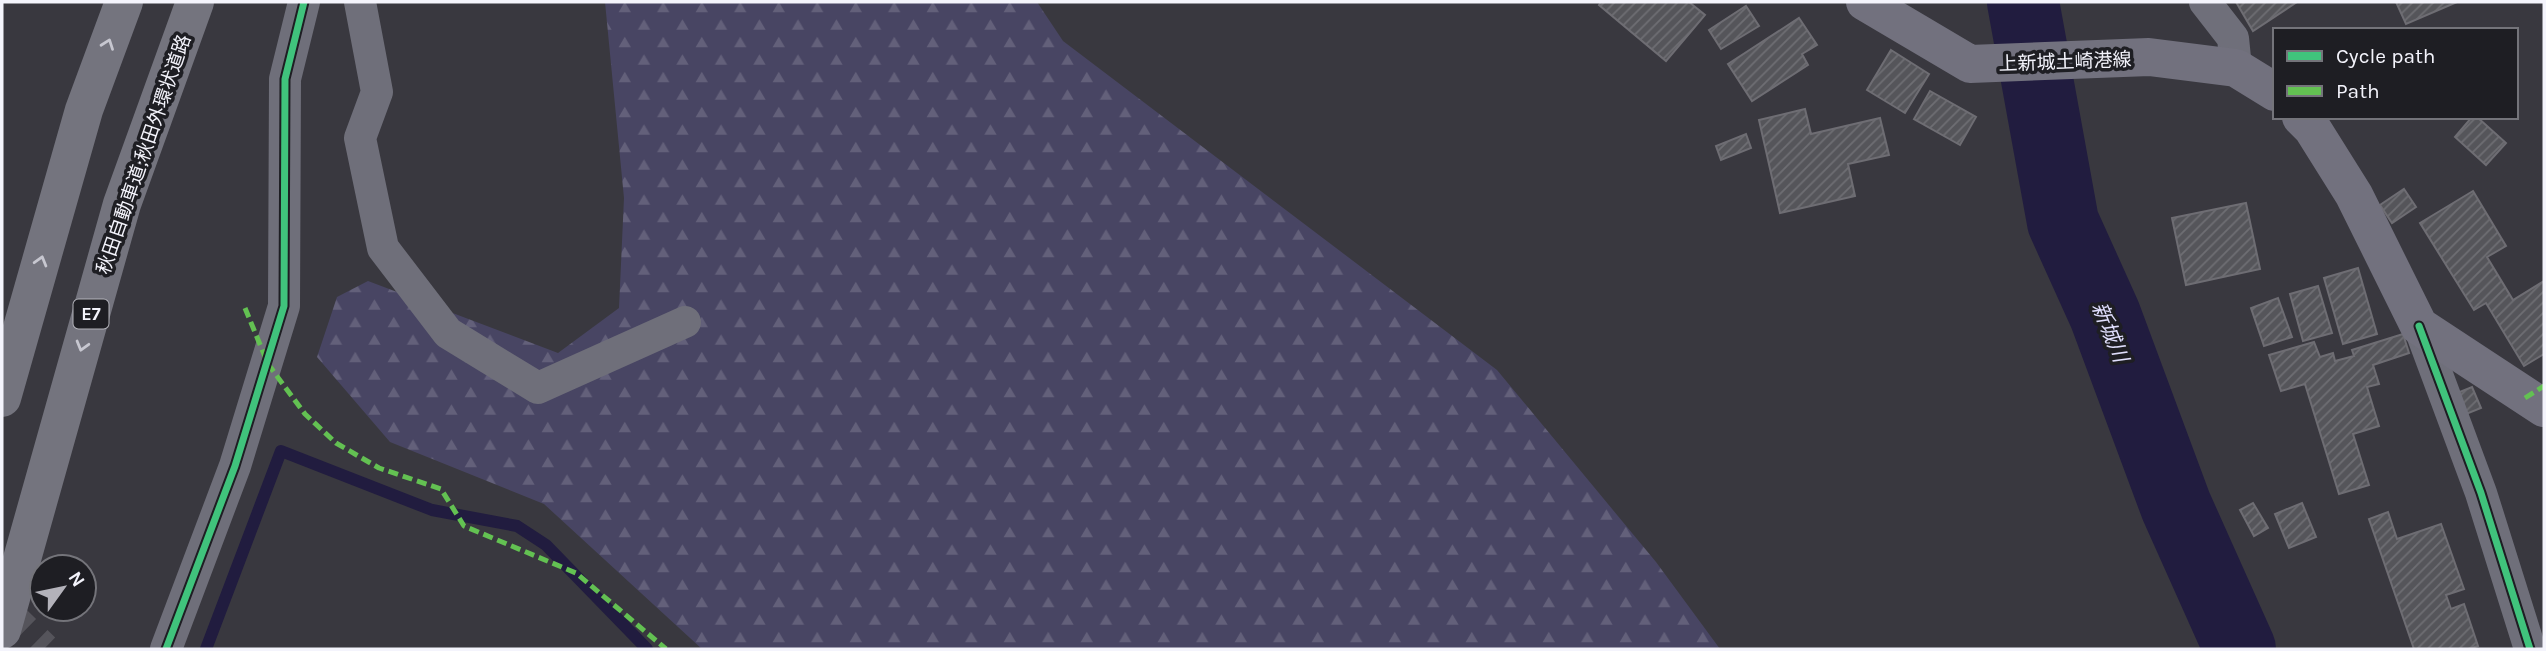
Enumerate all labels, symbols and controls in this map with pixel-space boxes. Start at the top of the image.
legend [2273,28,2518,119]
street label: 秋田自動車道;秋田外環状道路 [93,32,195,277]
one-way arrow [100,39,114,51]
text: Cycle path [2336,44,2436,68]
street label: 上新城土崎港線 [1998,49,2132,75]
text: Path [2336,79,2380,103]
one-way arrow [33,256,47,268]
water label: 新城川 [2087,298,2134,368]
road number: E7 [74,300,108,328]
one-way arrow [75,339,90,351]
north arrow [28,553,98,623]
text: N [63,568,89,591]

